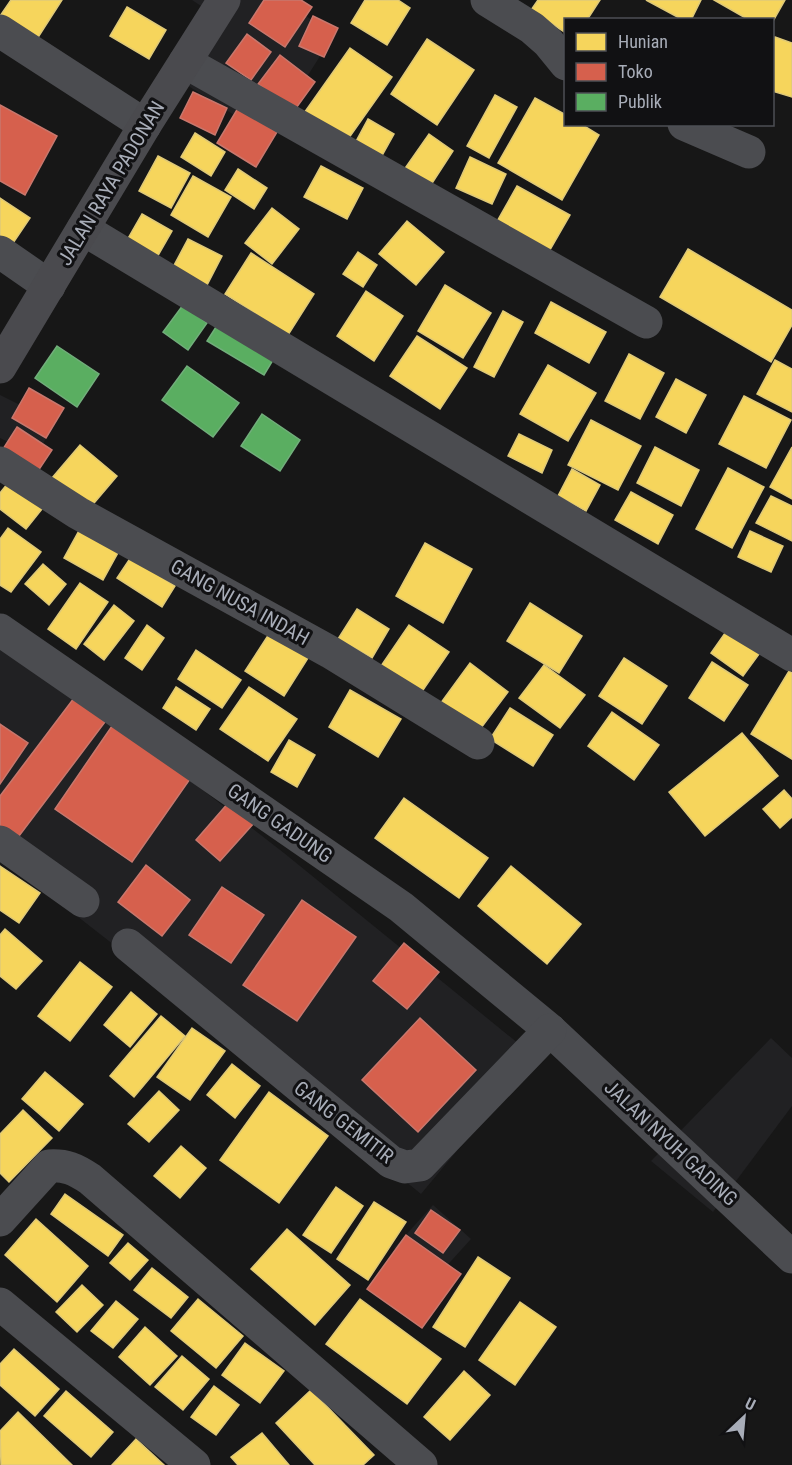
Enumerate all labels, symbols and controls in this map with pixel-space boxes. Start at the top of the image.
legend [564,18,774,126]
text: Hunian [618,31,668,52]
text: Toko [618,61,653,82]
text: Publik [618,91,662,112]
street label: JALAN RAYA PADONAN [52,97,170,269]
street label: GANG NUSA INDAH [166,554,314,650]
street label: GANG GADUNG [223,778,337,868]
street label: JALAN NYUH GADING [600,1075,742,1211]
street label: GANG GEMITIR [289,1076,399,1169]
north arrow [714,1387,774,1447]
text: U [742,1393,759,1415]

